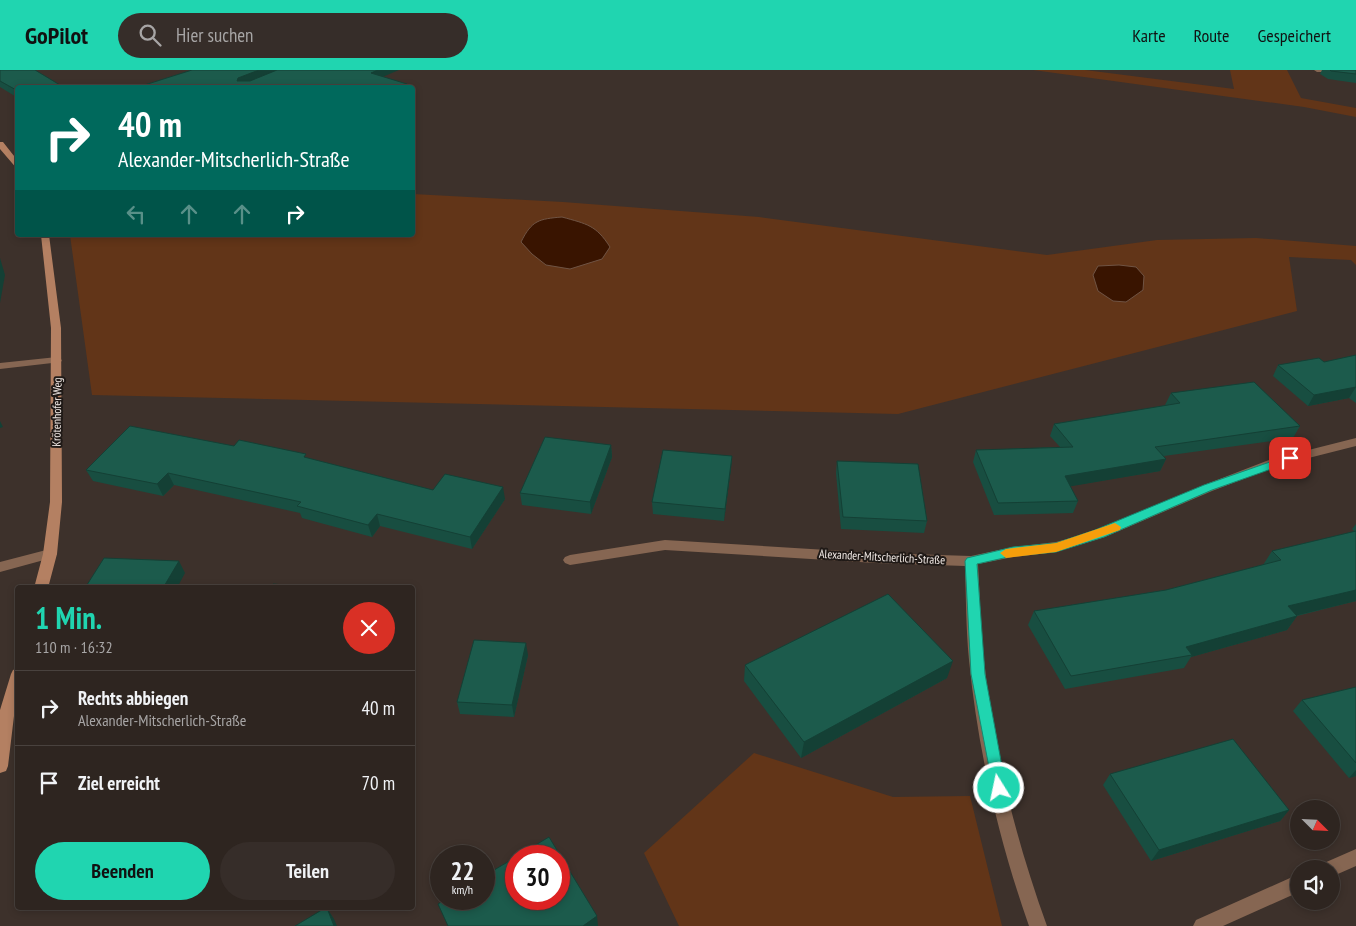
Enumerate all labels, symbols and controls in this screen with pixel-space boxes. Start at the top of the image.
search box [118,13,468,58]
text: GoPilot [25,20,88,51]
icon: search [136,21,164,49]
text: Hier suchen [176,23,253,47]
text: Karte [1132,24,1166,47]
text: Route [1194,24,1229,47]
text: Gespeichert [1257,24,1331,47]
text: 40 m [118,101,182,147]
icon: right [35,105,100,170]
text: Alexander-Mitscherlich-Straße [118,145,350,173]
icon: left [122,200,150,228]
icon: ahead [175,200,203,228]
icon: ahead [228,200,256,228]
icon: right [281,200,309,228]
street label: Krötenhofer Weg [48,377,65,447]
pin [1269,437,1311,479]
icon: arrive [1276,444,1304,472]
street label: Alexander-Mitscherlich-Straße [819,546,946,567]
text: 1 Min. [35,598,102,637]
button: close [343,602,395,654]
text: 110 m · 16:32 [35,637,113,657]
text: Rechts abbiegen [78,686,188,710]
icon: right [35,694,63,722]
text: 40 m [362,696,395,720]
text: Alexander-Mitscherlich-Straße [78,710,246,730]
position arrow [972,761,1024,813]
icon: arrive [35,769,63,797]
text: Ziel erreicht [78,771,160,795]
text: 70 m [362,771,395,795]
north arrow [1290,800,1340,850]
map controls [1290,800,1340,910]
button: Beenden [35,842,210,900]
button: Teilen [220,842,395,900]
speed limit sign: 30 [505,845,570,910]
text: 22 [451,855,474,887]
button: sound [1290,860,1340,910]
text: km/h [452,882,473,897]

